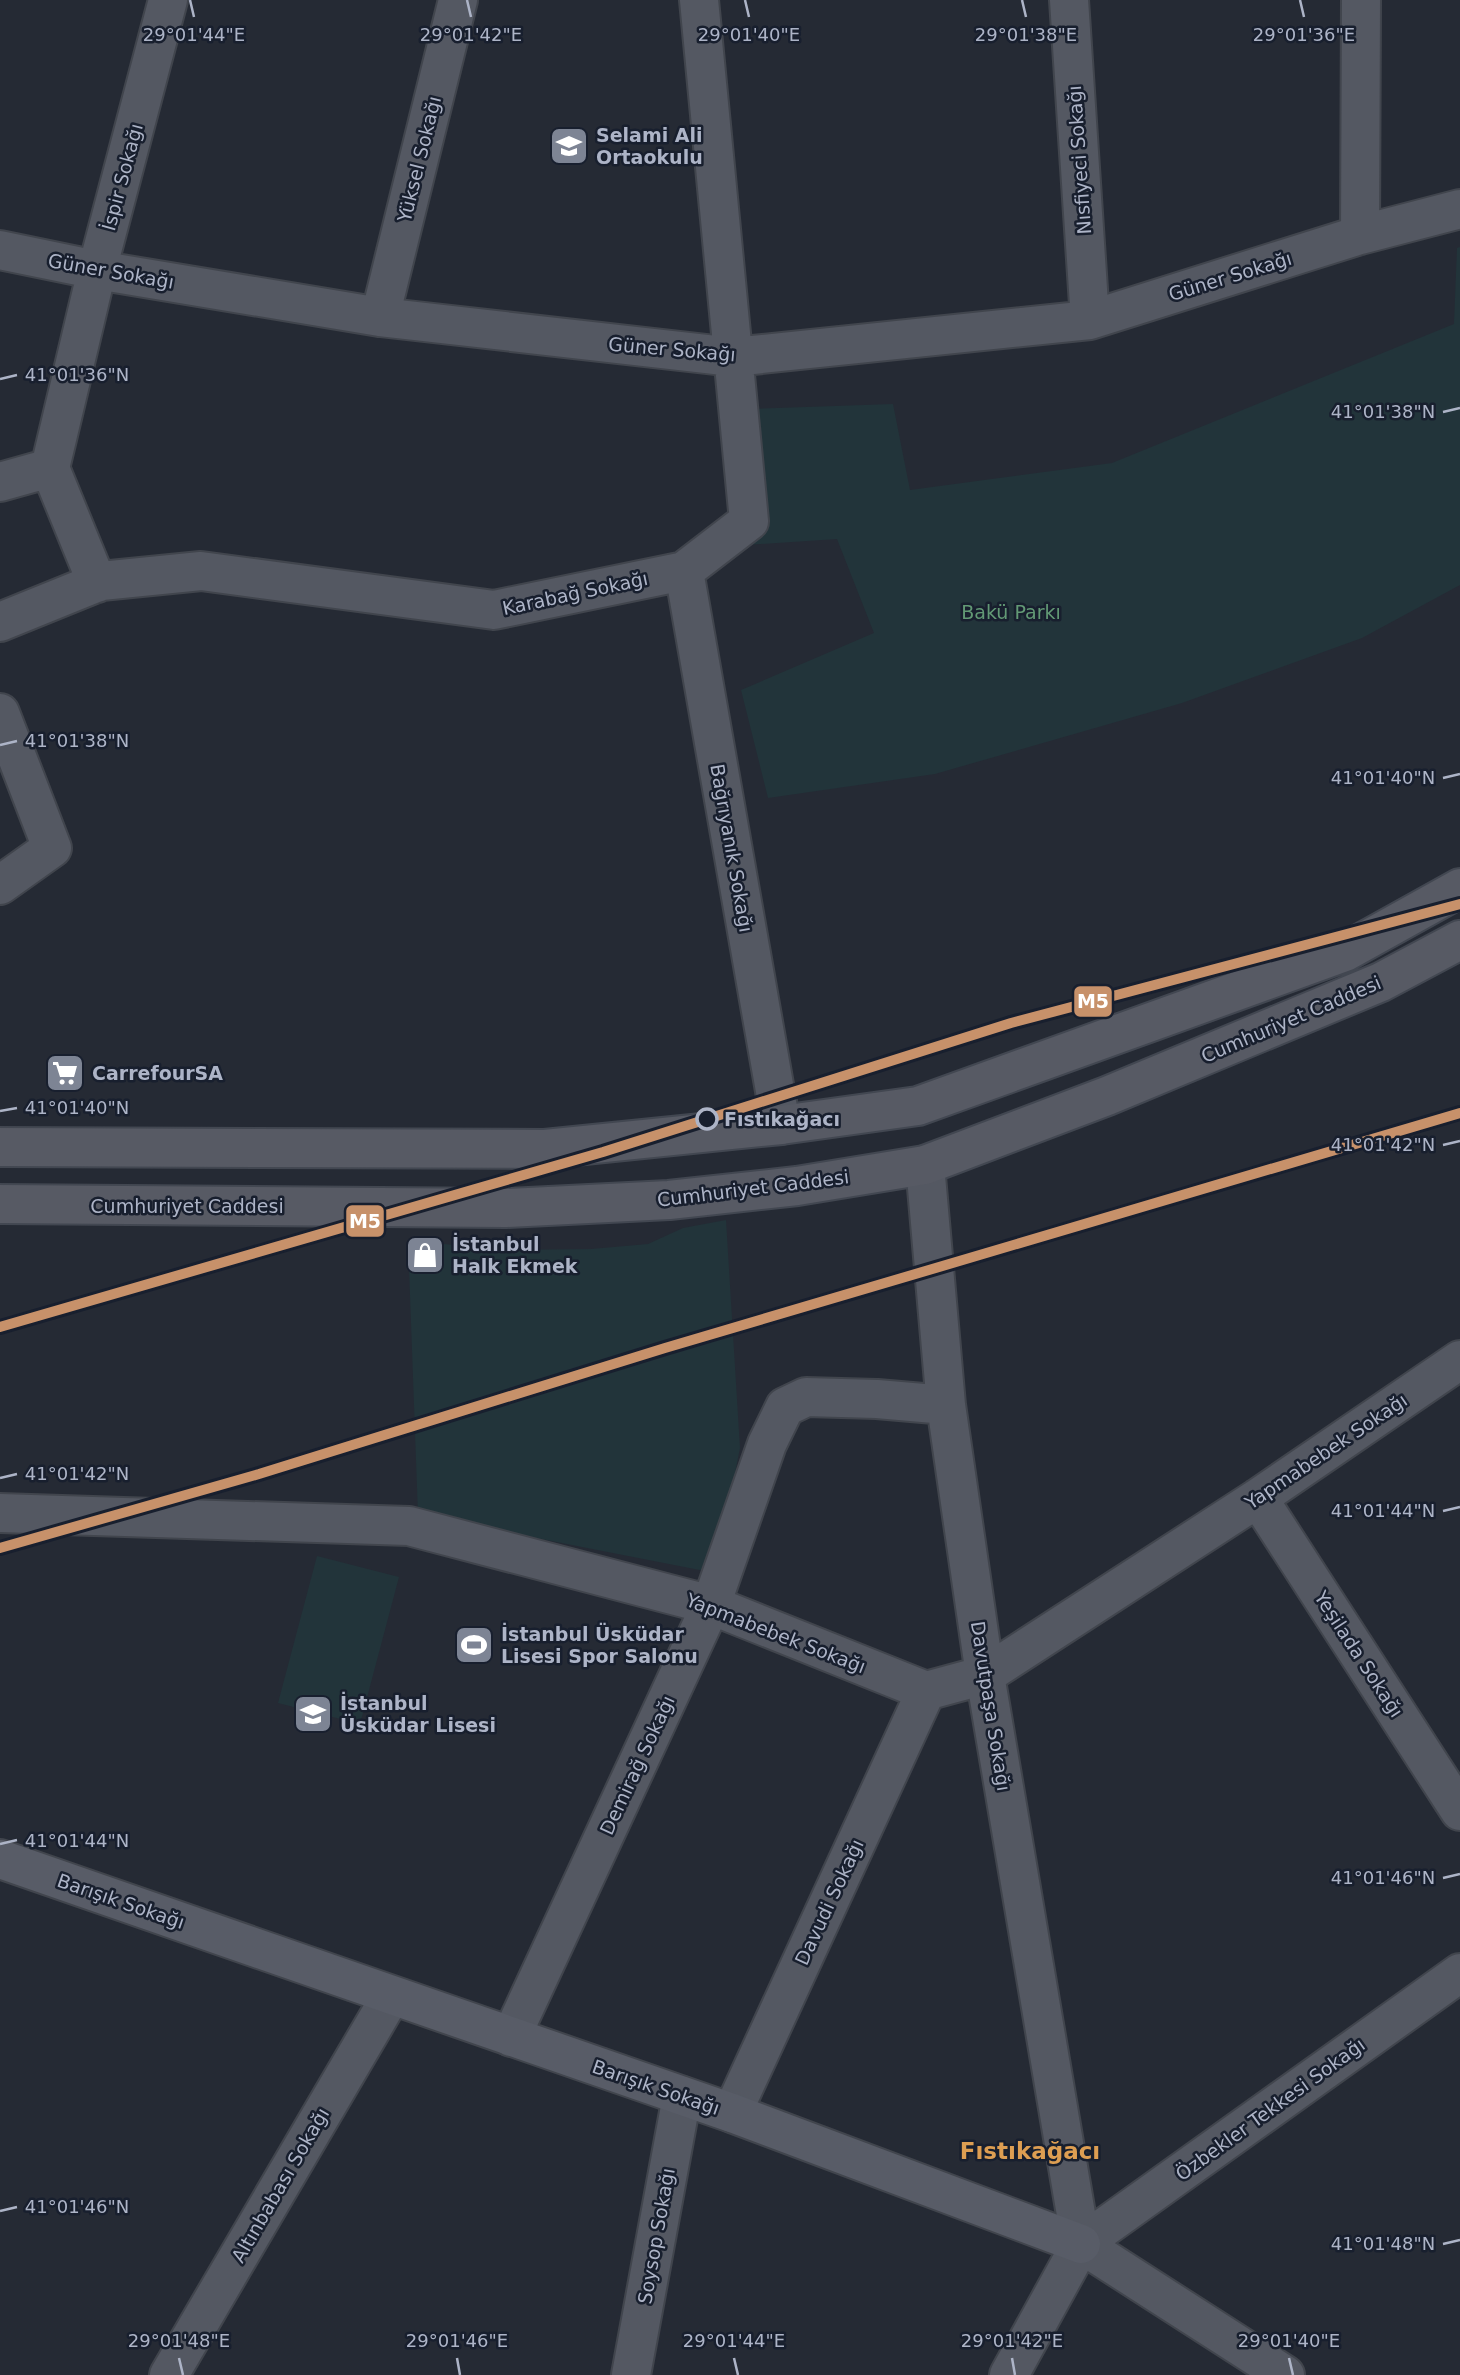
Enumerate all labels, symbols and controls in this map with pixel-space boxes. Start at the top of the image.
text: 29°01'44"E [143,24,245,45]
text: 29°01'42"E [420,24,522,45]
text: 29°01'40"E [698,24,800,45]
text: 29°01'38"E [975,24,1077,45]
text: 29°01'36"E [1253,24,1355,45]
street label: Nısfiyeci Sokağı [1063,85,1095,235]
street label: Yüksel Sokağı [393,94,445,225]
street label: İspir Sokağı [97,121,147,233]
place label: Selami Ali Ortaokulu [596,124,703,168]
school or university icon: Selami Ali Ortaokulu [548,125,590,167]
street label: Güner Sokağı [1166,247,1294,305]
street label: Güner Sokağı [46,249,176,293]
street label: Güner Sokağı [607,332,737,366]
text: 41°01'36"N [25,364,129,385]
text: 41°01'38"N [1331,401,1435,422]
street label: Karabağ Sokağı [500,567,650,619]
park label: Bakü Parkı [961,601,1061,623]
text: 41°01'38"N [25,730,129,751]
street label: Bağrıyanık Sokağı [706,762,758,934]
text: 41°01'40"N [1331,767,1435,788]
street label: Cumhuriyet Caddesi [1198,971,1384,1067]
line badge: M5 [1073,985,1113,1018]
text: M5 [1077,990,1109,1012]
supermarket icon: CarrefourSA [44,1052,86,1094]
place label: CarrefourSA [92,1062,223,1084]
text: 41°01'40"N [25,1097,129,1118]
marker: Fıstıkağacı [696,1108,718,1130]
place label: Fıstıkağacı [724,1108,840,1130]
text: 41°01'42"N [1331,1134,1435,1155]
street label: Cumhuriyet Caddesi [656,1165,850,1211]
street label: Cumhuriyet Caddesi [90,1195,284,1217]
line badge: M5 [345,1204,385,1238]
text: M5 [349,1210,381,1232]
place label: İstanbul Halk Ekmek [452,1232,578,1277]
shop icon: İstanbul Halk Ekmek [404,1234,446,1276]
street label: Yapmabebek Sokağı [1240,1389,1411,1514]
text: 41°01'42"N [25,1463,129,1484]
text: 41°01'44"N [1331,1500,1435,1521]
street label: Yeşilada Sokağı [1309,1586,1408,1721]
street label: Yapmabebek Sokağı [682,1588,869,1677]
street label: Davutpaşa Sokağı [967,1620,1015,1792]
place label: İstanbul Üsküdar Lisesi Spor Salonu [501,1622,698,1667]
sports icon: İstanbul Üsküdar Lisesi Spor Salonu [453,1624,495,1666]
place label: İstanbul Üsküdar Lisesi [340,1691,496,1736]
street label: Demirağ Sokağı [595,1692,679,1838]
school or university icon: İstanbul Üsküdar Lisesi [292,1693,334,1735]
text: 41°01'44"N [25,1830,129,1851]
street label: Davudi Sokağı [790,1836,868,1968]
text: 41°01'46"N [1331,1867,1435,1888]
street label: Barışık Sokağı [54,1869,188,1933]
street label: Özbekler Tekkesi Sokağı [1171,2033,1369,2185]
street label: Barışık Sokağı [589,2055,723,2119]
street label: Altınbabası Sokağı [227,2104,333,2266]
district label: Fıstıkağacı [960,2138,1100,2164]
street label: Soysop Sokağı [633,2166,679,2306]
text: 41°01'46"N [25,2196,129,2217]
text: 41°01'48"N [1331,2233,1435,2254]
text: 29°01'48"E [128,2330,230,2351]
text: 29°01'46"E [406,2330,508,2351]
text: 29°01'44"E [683,2330,785,2351]
text: 29°01'42"E [961,2330,1063,2351]
text: 29°01'40"E [1238,2330,1340,2351]

